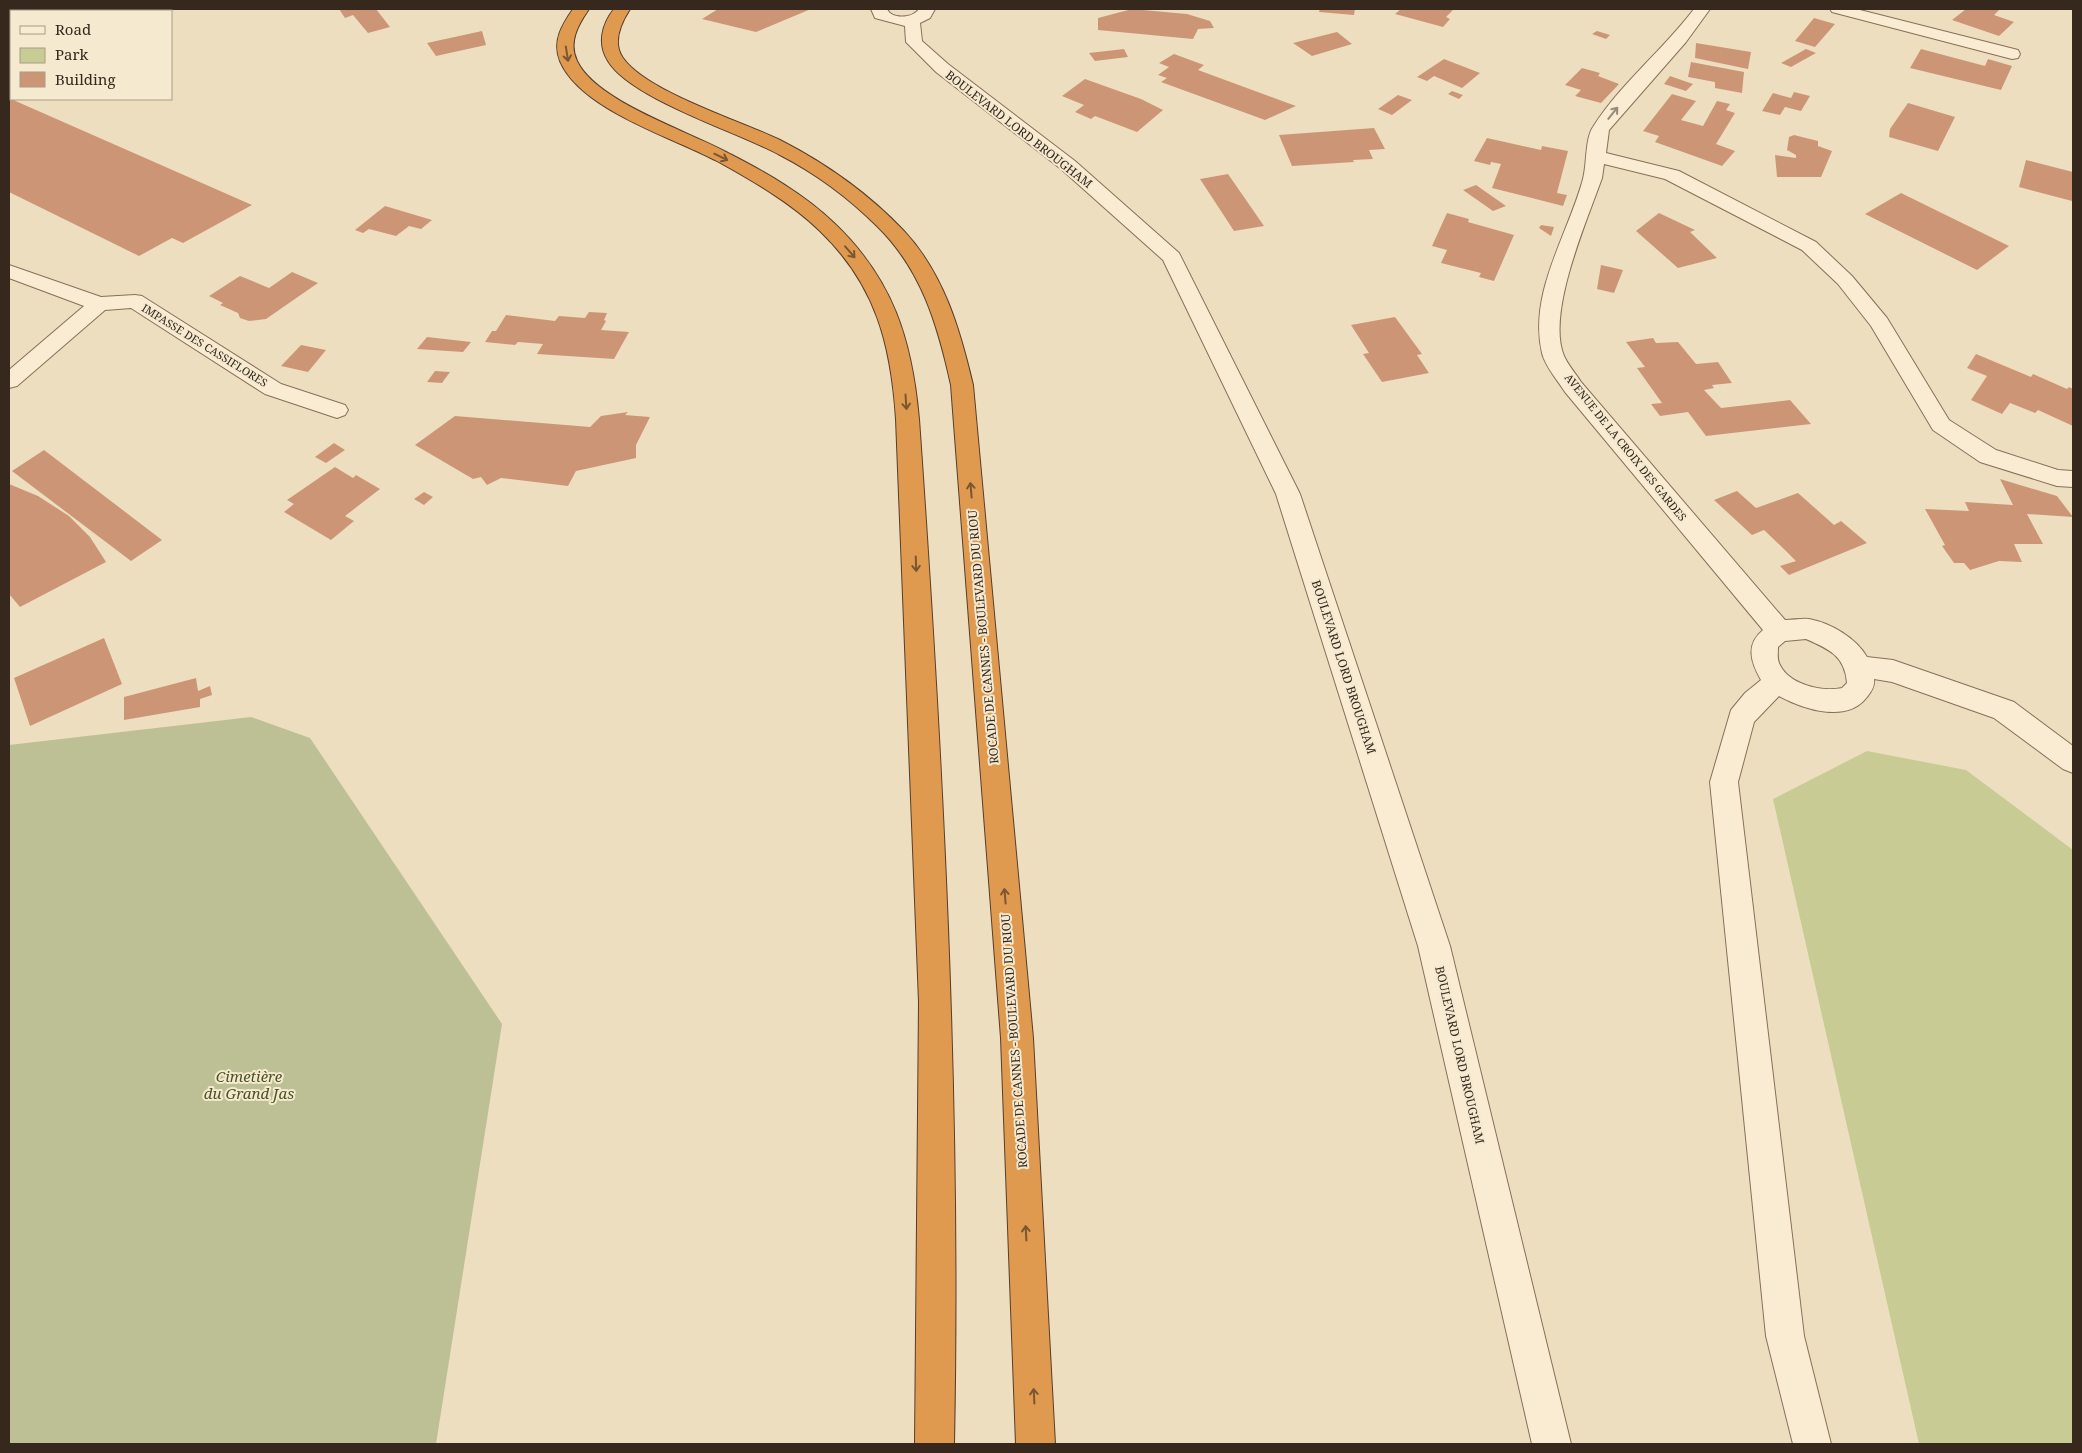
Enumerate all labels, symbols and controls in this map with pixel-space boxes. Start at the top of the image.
legend [10,10,172,100]
text: Road [55,19,91,39]
text: Park [55,44,89,64]
one-way arrow [562,45,572,61]
street label: BOULEVARD LORD BROUGHAM [942,66,1096,192]
text: Building [55,69,116,89]
one-way arrow [1607,107,1618,120]
one-way arrow [713,152,728,162]
one-way arrow [844,246,856,259]
street label: IMPASSE DES CASSIFLORES [139,300,271,390]
street label: AVENUE DE LA CROIX DES GARDES [1562,370,1690,524]
one-way arrow [901,393,910,409]
one-way arrow [966,483,975,499]
street label: ROCADE DE CANNES - BOULEVARD DU RIOU [963,509,1003,765]
one-way arrow [911,556,921,572]
street label: BOULEVARD LORD BROUGHAM [1308,578,1380,756]
one-way arrow [1000,889,1009,905]
street label: ROCADE DE CANNES - BOULEVARD DU RIOU [997,913,1031,1169]
street label: BOULEVARD LORD BROUGHAM [1431,964,1489,1146]
park label: Cimetière du Grand Jas [204,1066,294,1103]
one-way arrow [1021,1225,1031,1242]
one-way arrow [1029,1388,1038,1404]

